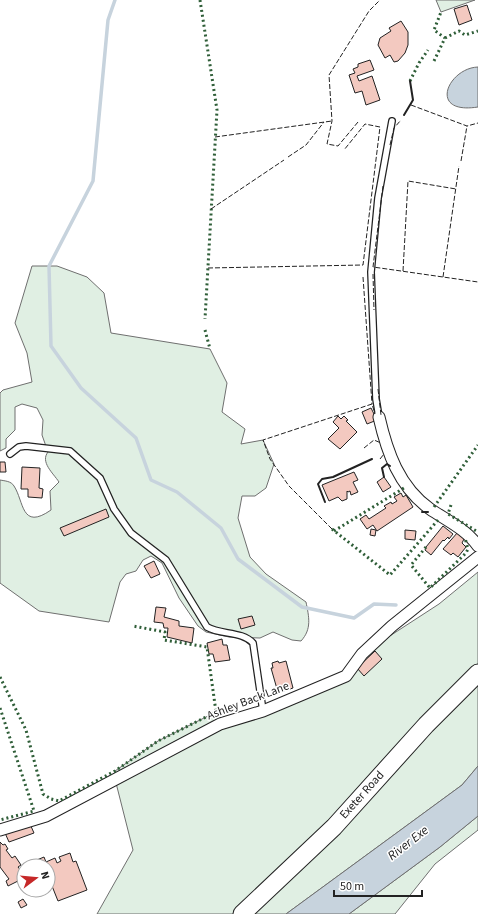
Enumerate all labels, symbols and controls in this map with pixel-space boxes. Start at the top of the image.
street label: Ashley Back Lane [204,678,292,724]
street label: Exeter Road [336,767,388,823]
water label: River Exe [384,821,432,865]
north arrow [16,858,56,898]
text: N [37,870,53,881]
scale bar [334,872,422,898]
text: 50 m [340,878,364,895]

